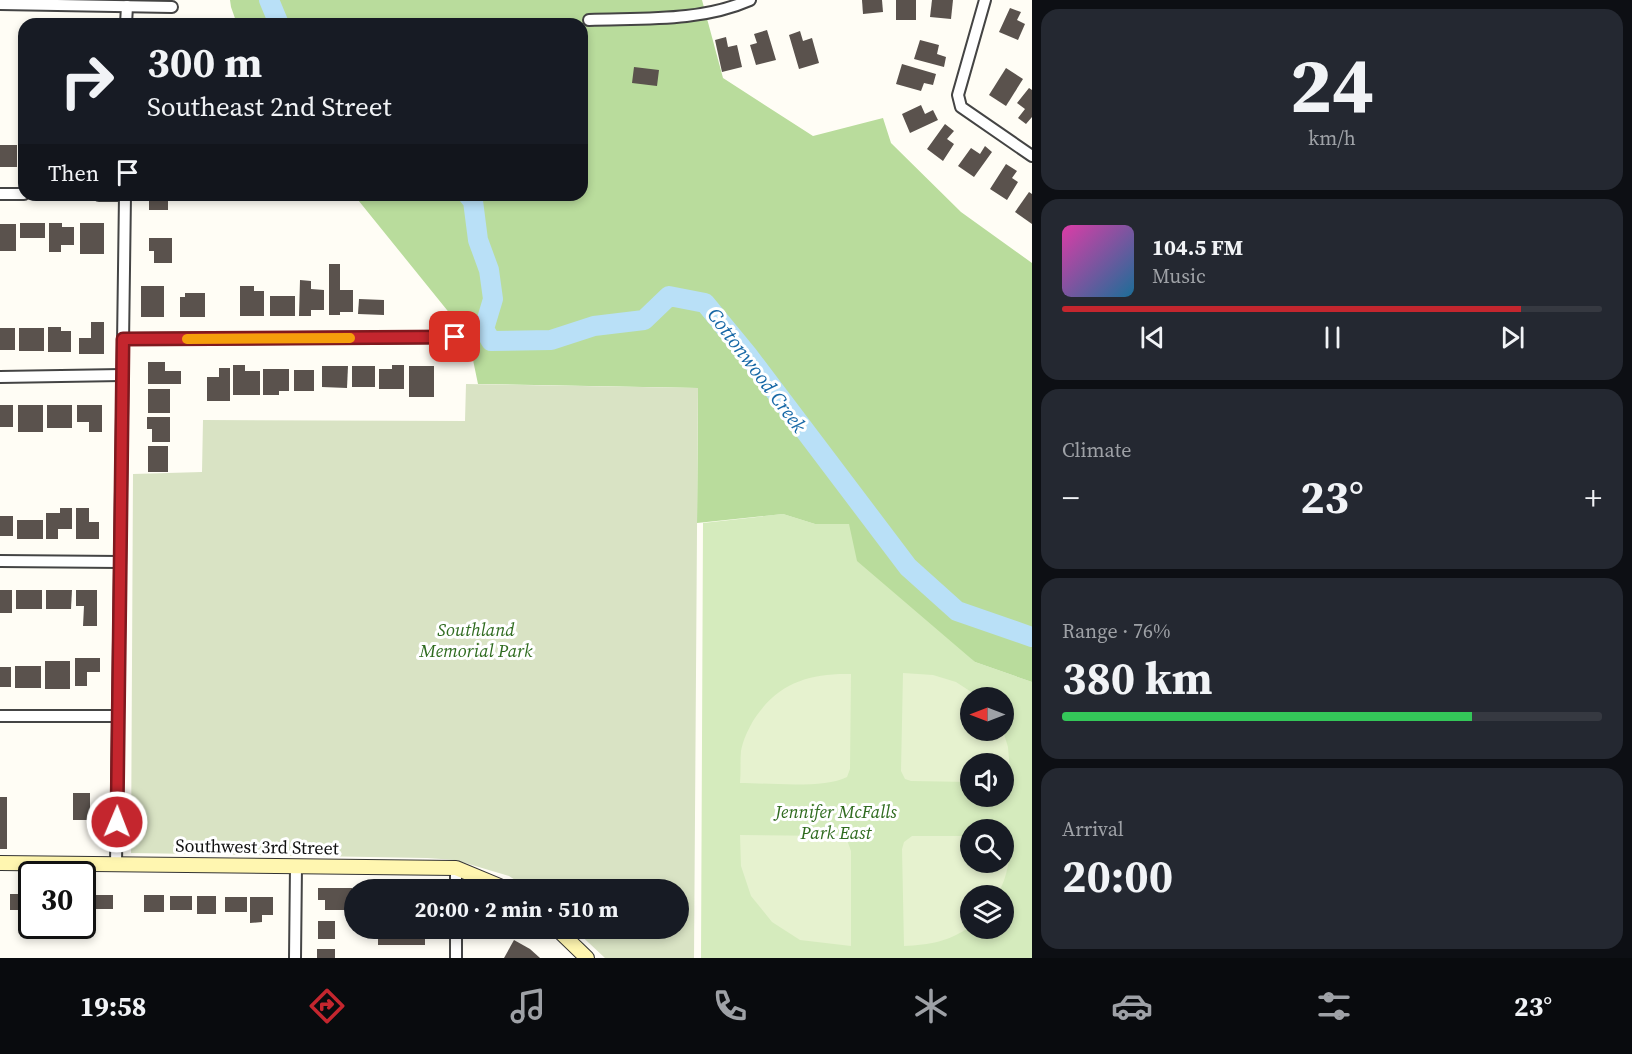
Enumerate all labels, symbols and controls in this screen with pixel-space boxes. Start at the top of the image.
text: 24 [1290,31,1374,138]
text: 300 m [147,33,262,91]
icon: right [48,42,126,120]
text: Southeast 2nd Street [147,88,391,125]
text: km/h [1308,124,1356,152]
icon: arrive [111,156,144,189]
text: Then [48,158,99,188]
text: 104.5 FM [1152,232,1243,262]
text: Music [1152,262,1206,290]
water label: Cottonwood Creek [701,302,814,439]
pin [429,311,480,362]
icon: arrive [438,320,471,353]
icon: previous [1136,321,1169,354]
icon: pause [1316,321,1349,354]
icon: next [1496,321,1529,354]
text: Climate [1062,436,1131,464]
text: 23° [1300,466,1364,528]
text: − [1062,475,1080,520]
text: + [1584,475,1602,520]
park label: Southland Memorial Park [419,617,533,663]
text: Range · 76% [1062,617,1171,645]
text: 380 km [1062,647,1213,709]
north arrow [960,687,1014,741]
map controls [960,687,1014,939]
button: sound [960,753,1014,807]
position arrow [85,790,149,854]
park label: Jennifer McFalls Park East [772,799,897,845]
text: Arrival [1062,815,1124,843]
button: search [960,819,1014,873]
street label: Southwest 3rd Street [175,833,339,860]
text: 20:00 [1062,845,1173,907]
speed limit sign: 30 [18,861,96,939]
button: layers [960,885,1014,939]
text: 20:00 · 2 min · 510 m [415,894,618,924]
icon: directions [306,985,348,1027]
icon: music [507,985,549,1027]
icon: phone [709,985,751,1027]
icon: climate [910,985,952,1027]
icon: car [1111,985,1153,1027]
icon: filters [1313,985,1355,1027]
text: 19:58 [80,988,146,1025]
text: 23° [1514,988,1552,1025]

